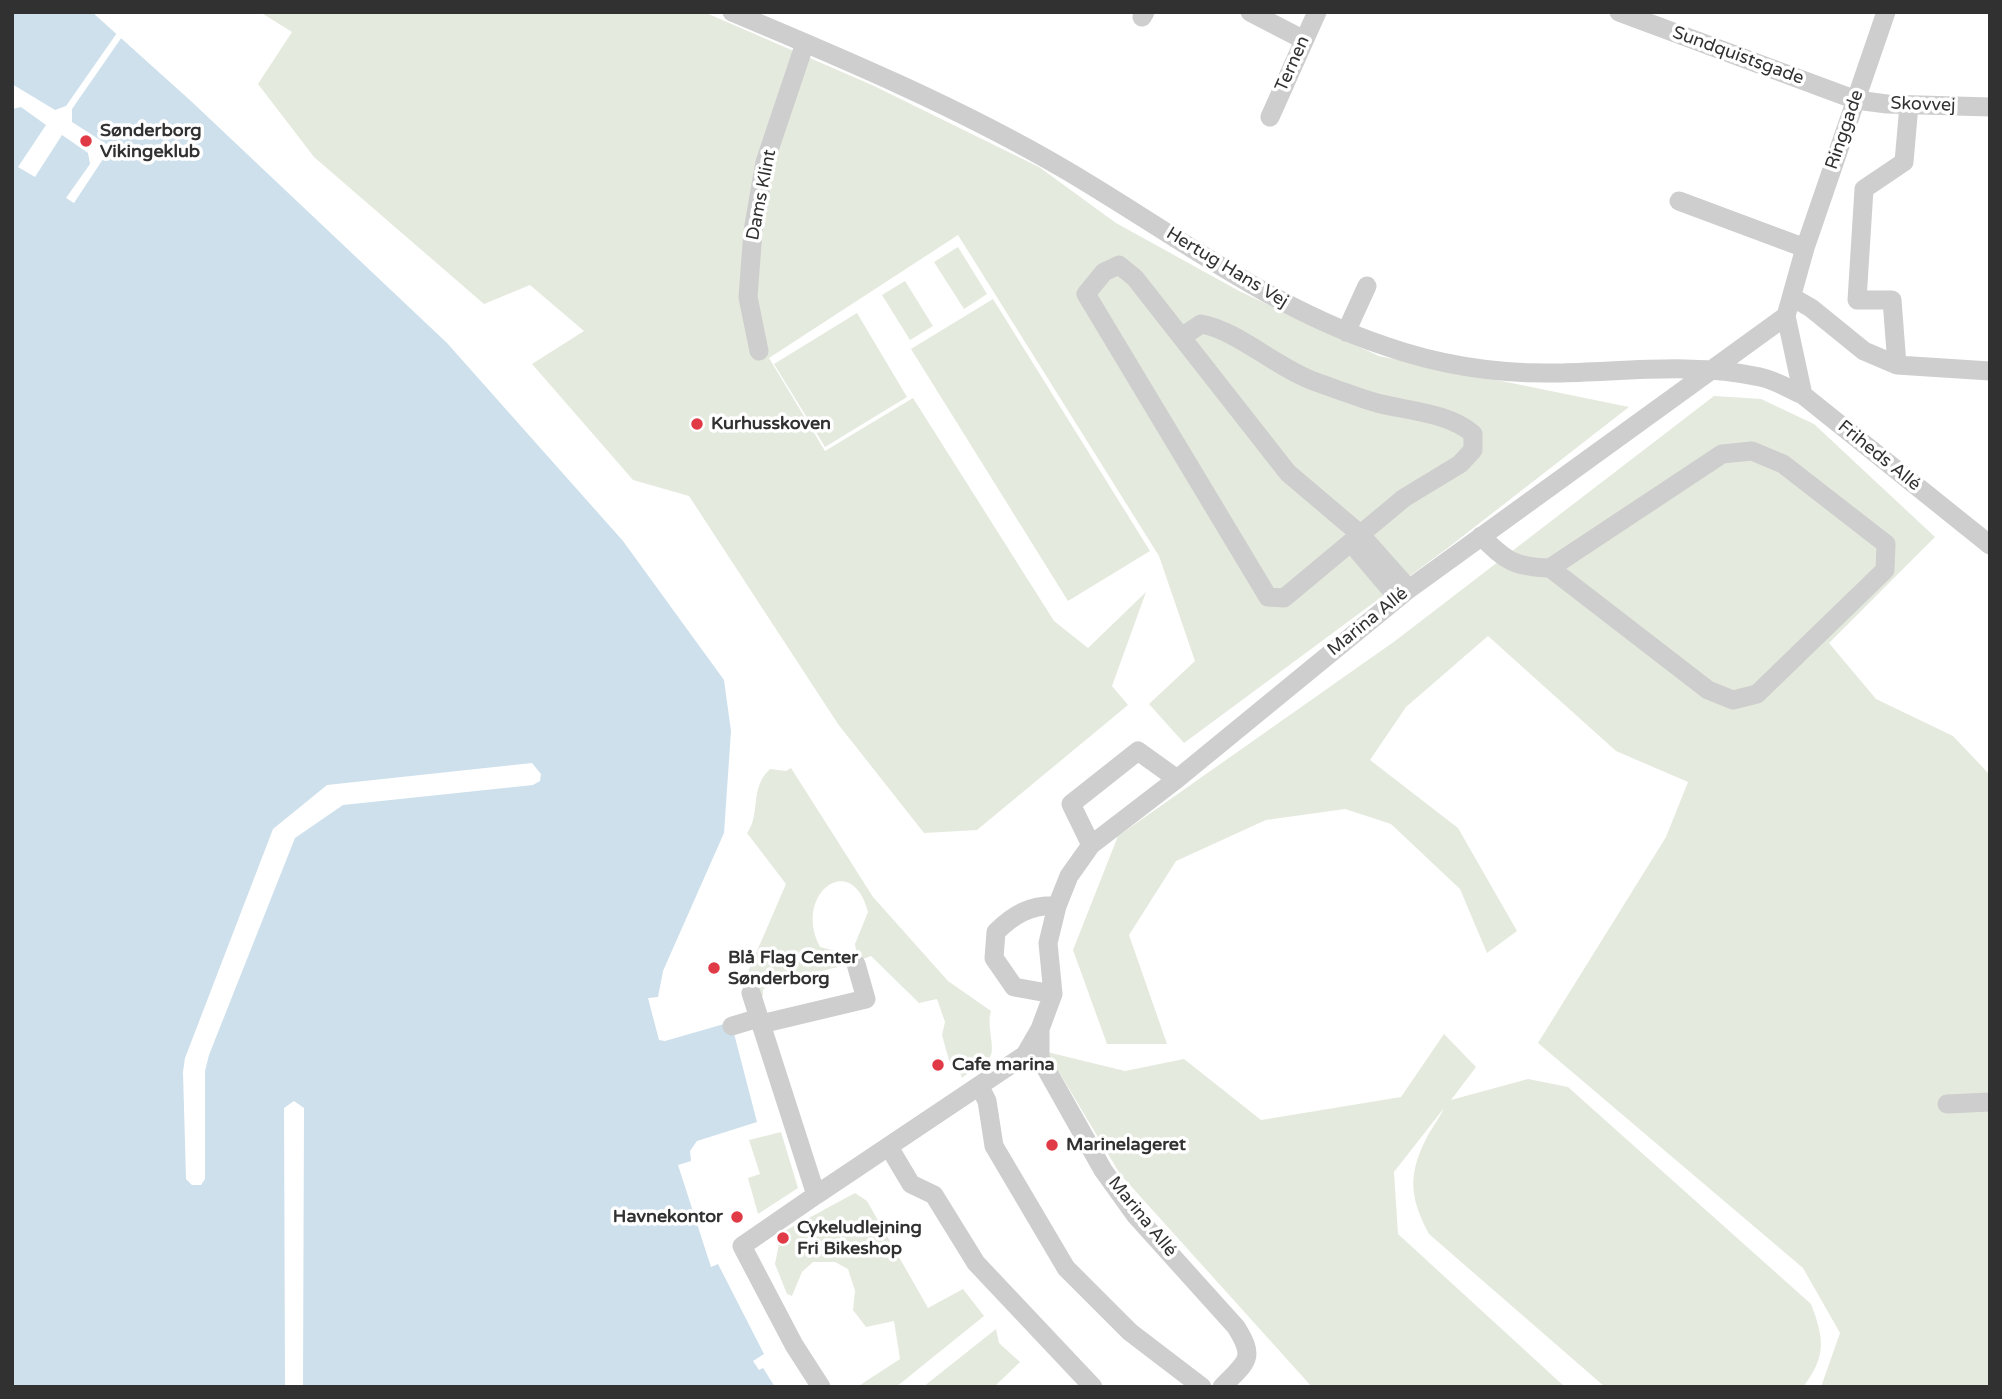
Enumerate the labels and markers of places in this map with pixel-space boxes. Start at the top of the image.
place label: Sønderborg Vikingeklub [100,120,202,162]
marker: Sønderborg Vikingeklub [78,133,94,149]
place label: Kurhusskoven [711,413,831,435]
marker: Kurhusskoven [689,416,705,432]
place label: Blå Flag Center Sønderborg [728,947,858,990]
marker: Blå Flag Center Sønderborg [706,960,722,976]
place label: Cafe marina [952,1054,1055,1076]
marker: Cafe marina [930,1057,946,1073]
place label: Marinelageret [1066,1134,1186,1156]
marker: Marinelageret [1044,1137,1060,1153]
place label: Havnekontor [613,1206,723,1228]
marker: Havnekontor [729,1209,745,1225]
place label: Cykeludlejning Fri Bikeshop [797,1217,922,1260]
marker: Cykeludlejning Fri Bikeshop [775,1230,791,1246]

